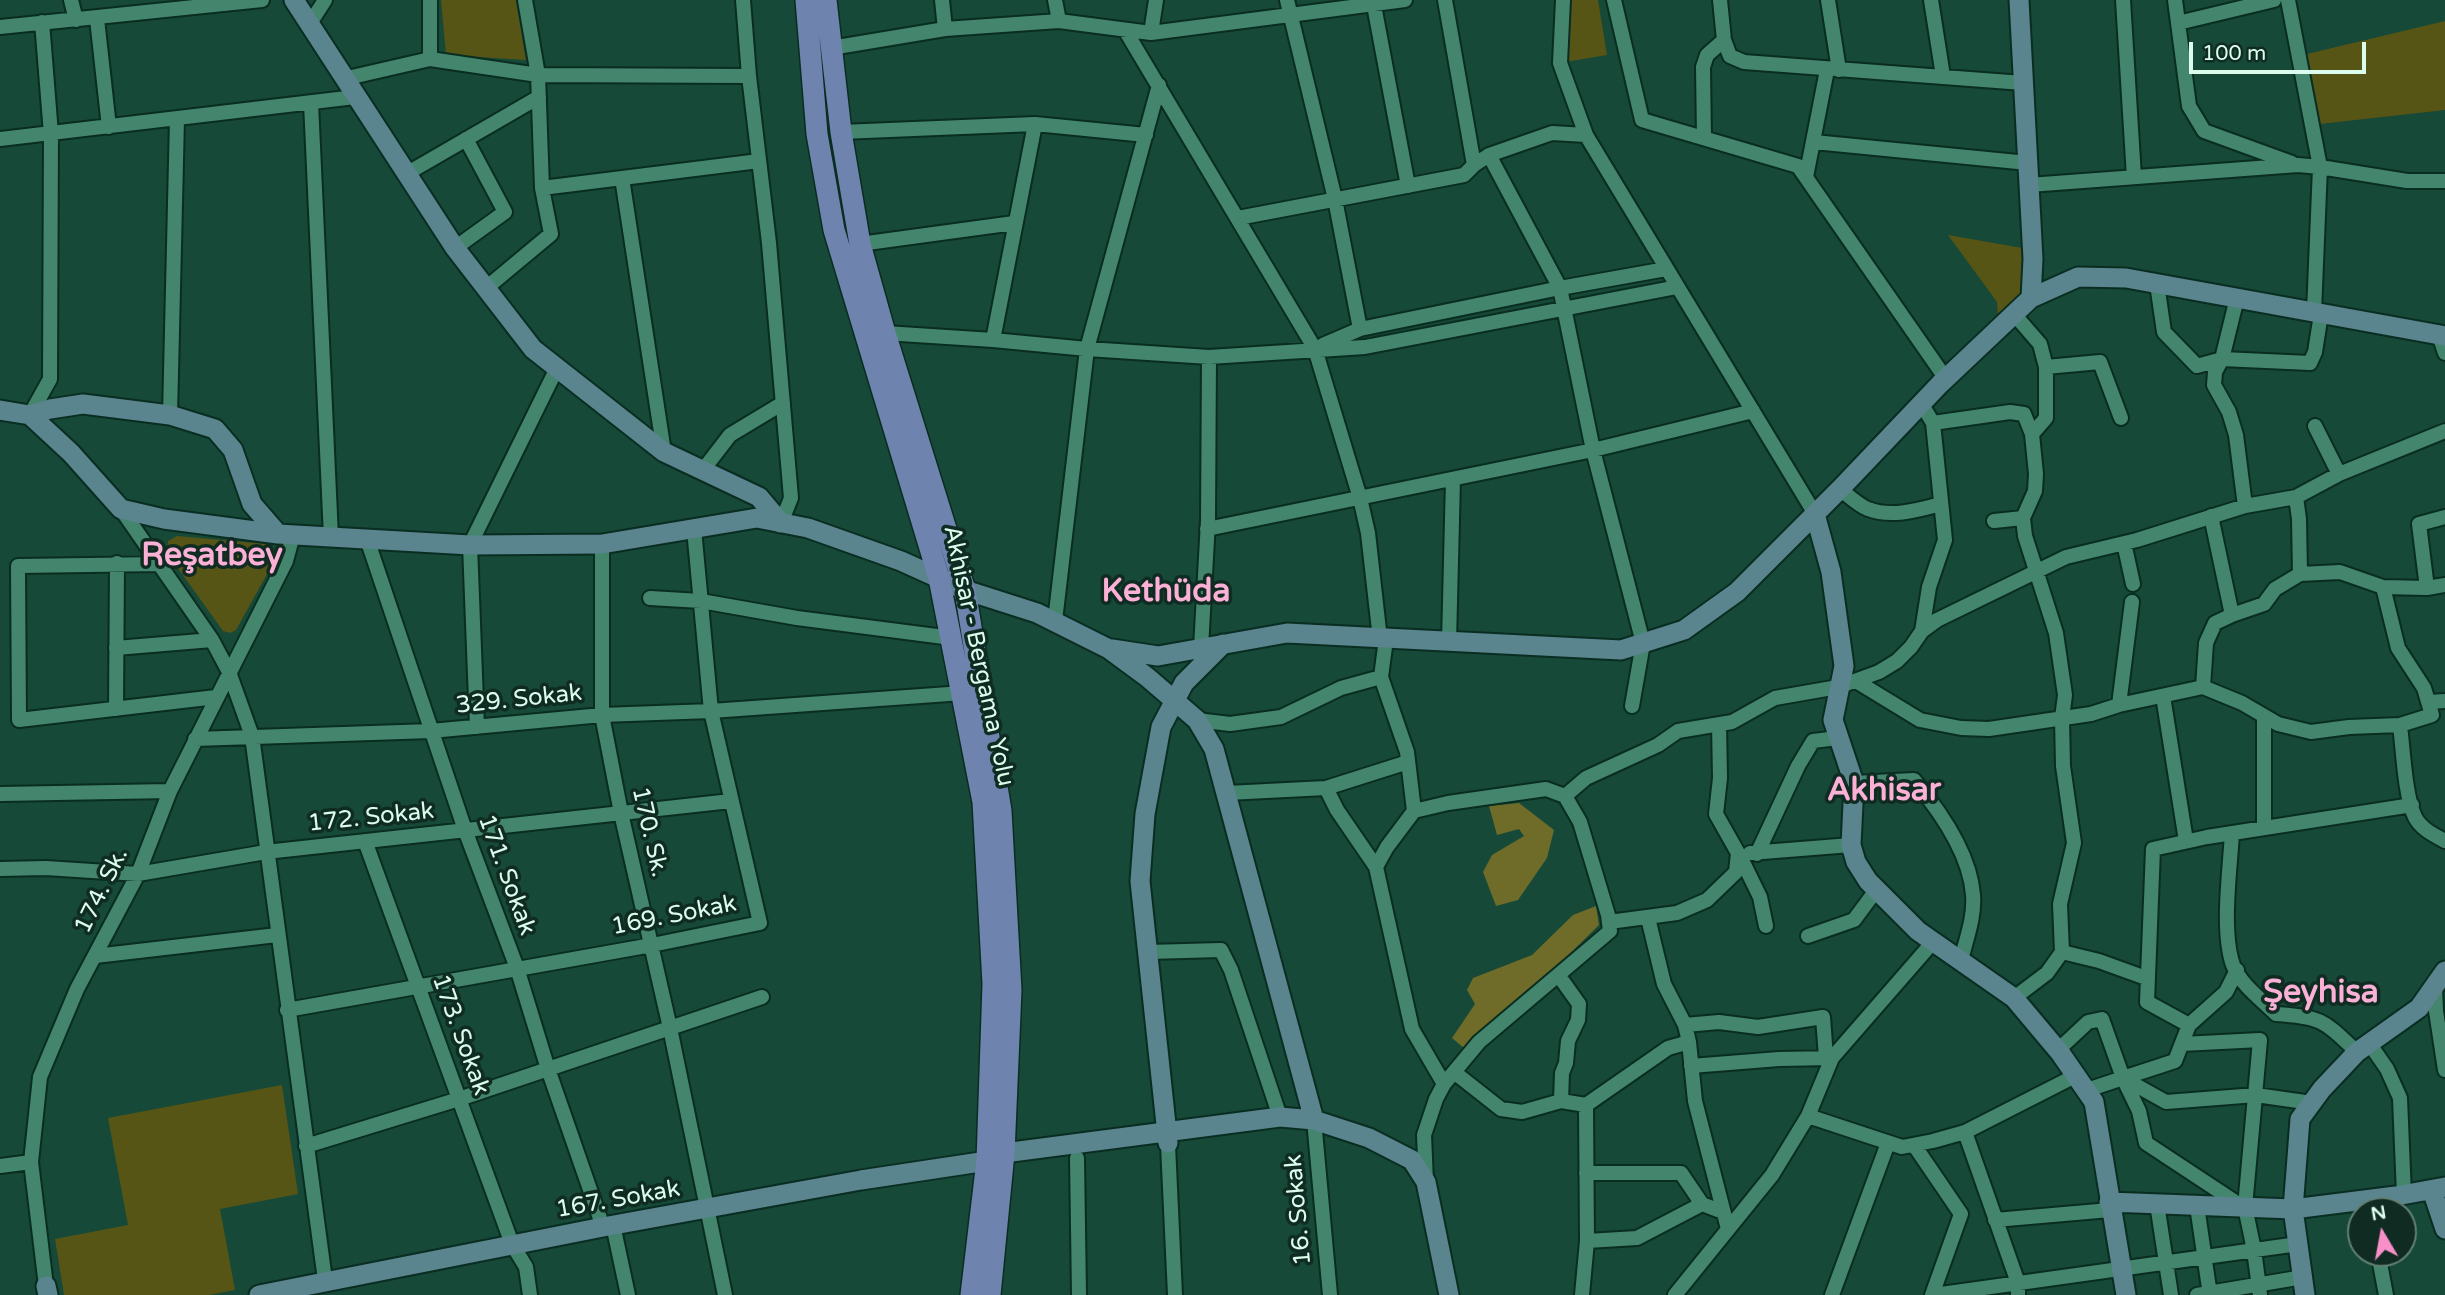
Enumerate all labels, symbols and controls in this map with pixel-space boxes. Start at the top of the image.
scale bar [2193,28,2370,72]
text: 100 m [2202,41,2266,66]
street label: Akhisar - Bergama Yolu [936,523,1020,789]
district label: Reşatbey [141,538,283,576]
district label: Kethüda [1102,574,1230,612]
street label: 329. Sokak [455,679,583,721]
district label: Akhisar [1827,773,1941,811]
street label: 170. Sk. [625,784,673,880]
street label: 172. Sokak [307,797,435,839]
street label: 171. Sokak [471,811,541,939]
street label: 174. Sk. [69,844,135,938]
street label: 169. Sokak [609,890,739,942]
street label: 173. Sokak [425,971,495,1099]
district label: Şeyhisa [2263,975,2379,1013]
street label: 16. Sokak [1280,1153,1318,1267]
street label: 167. Sokak [554,1175,682,1225]
north arrow [2347,1197,2417,1267]
text: N [2369,1201,2388,1225]

